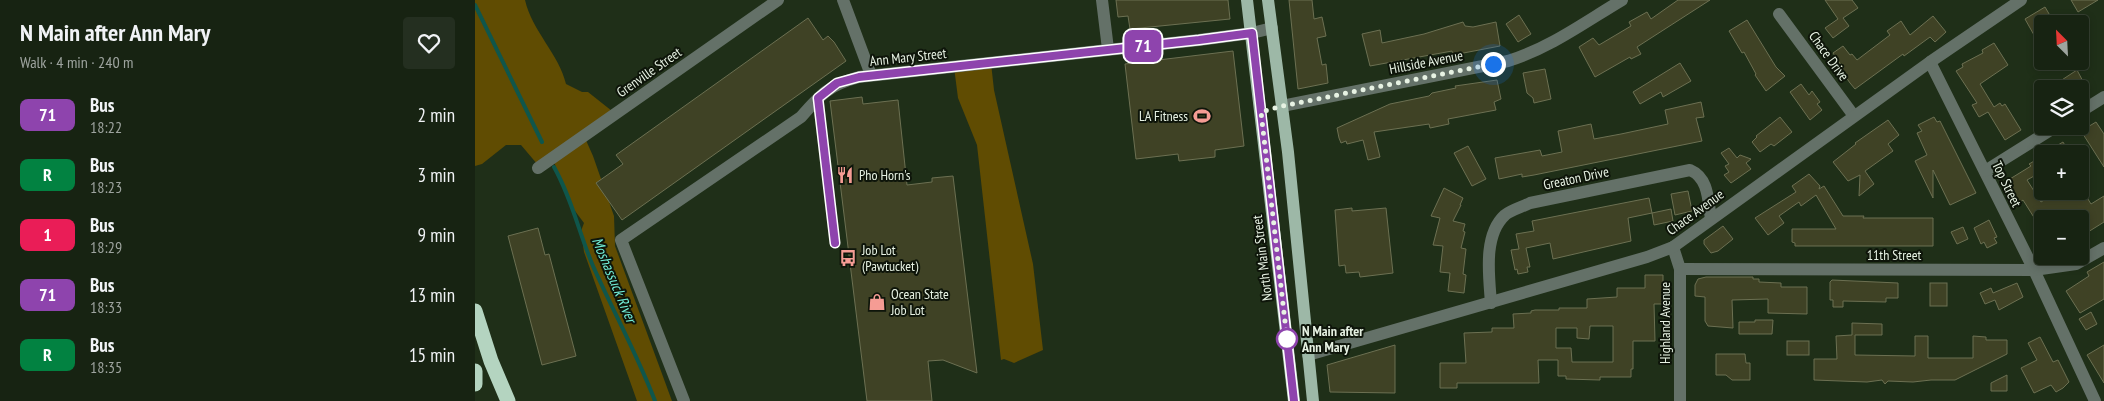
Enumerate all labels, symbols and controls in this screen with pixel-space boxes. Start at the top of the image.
north arrow [2034,15,2089,70]
map controls [2034,15,2089,265]
text: N Main after Ann Mary [20,17,210,48]
button: heart [403,17,455,69]
street label: Chace Drive [1805,28,1853,85]
line badge: 71 [1121,30,1165,62]
text: 71 [1134,34,1152,57]
street label: Grenville Street [613,43,685,101]
street label: Ann Mary Street [869,44,947,70]
street label: Hillside Avenue [1388,46,1465,78]
text: Walk · 4 min · 240 m [20,52,133,72]
your location [1481,52,1506,77]
button: layers [2034,80,2089,135]
text: Bus [90,93,114,117]
text: 71 [39,103,56,126]
text: 2 min [418,103,455,127]
sports icon: LA Fitness [1192,106,1212,126]
place label: LA Fitness [1139,107,1188,125]
text: 18:22 [90,117,122,137]
button: + [2034,145,2089,200]
text: Bus [90,153,114,177]
street label: Top Street [1988,158,2026,210]
street label: Greaton Drive [1542,162,1611,194]
text: R [43,163,52,186]
text: 3 min [418,163,455,187]
restaurant icon: Pho Horn's [835,165,855,185]
place label: Pho Horn's [859,166,911,184]
text: 18:23 [90,177,122,197]
street label: Chace Avenue [1663,185,1727,239]
button: − [2034,210,2089,265]
text: Bus [90,213,114,237]
street label: North Main Street [1248,214,1276,302]
text: 1 [43,223,52,246]
text: 9 min [418,223,455,247]
water label: Moshassuck River [588,234,642,327]
text: 18:29 [90,237,122,257]
place label: Job Lot (Pawtucket) [861,241,919,275]
street label: 11th Street [1867,246,1921,264]
bus stop icon: Job Lot (Pawtucket) [838,248,858,268]
text: Bus [90,273,114,297]
street label: Highland Avenue [1656,282,1674,364]
text: 71 [39,283,56,306]
text: 13 min [409,283,455,307]
place label: Ocean State Job Lot [890,285,949,319]
shop icon: Ocean State Job Lot [867,292,887,312]
text: 18:33 [90,297,122,317]
place label: N Main after Ann Mary [1301,322,1364,356]
marker: N Main after Ann Mary [1276,328,1298,350]
text: Bus [90,333,114,357]
text: R [43,343,52,366]
text: 15 min [409,343,455,367]
text: 18:35 [90,357,122,377]

